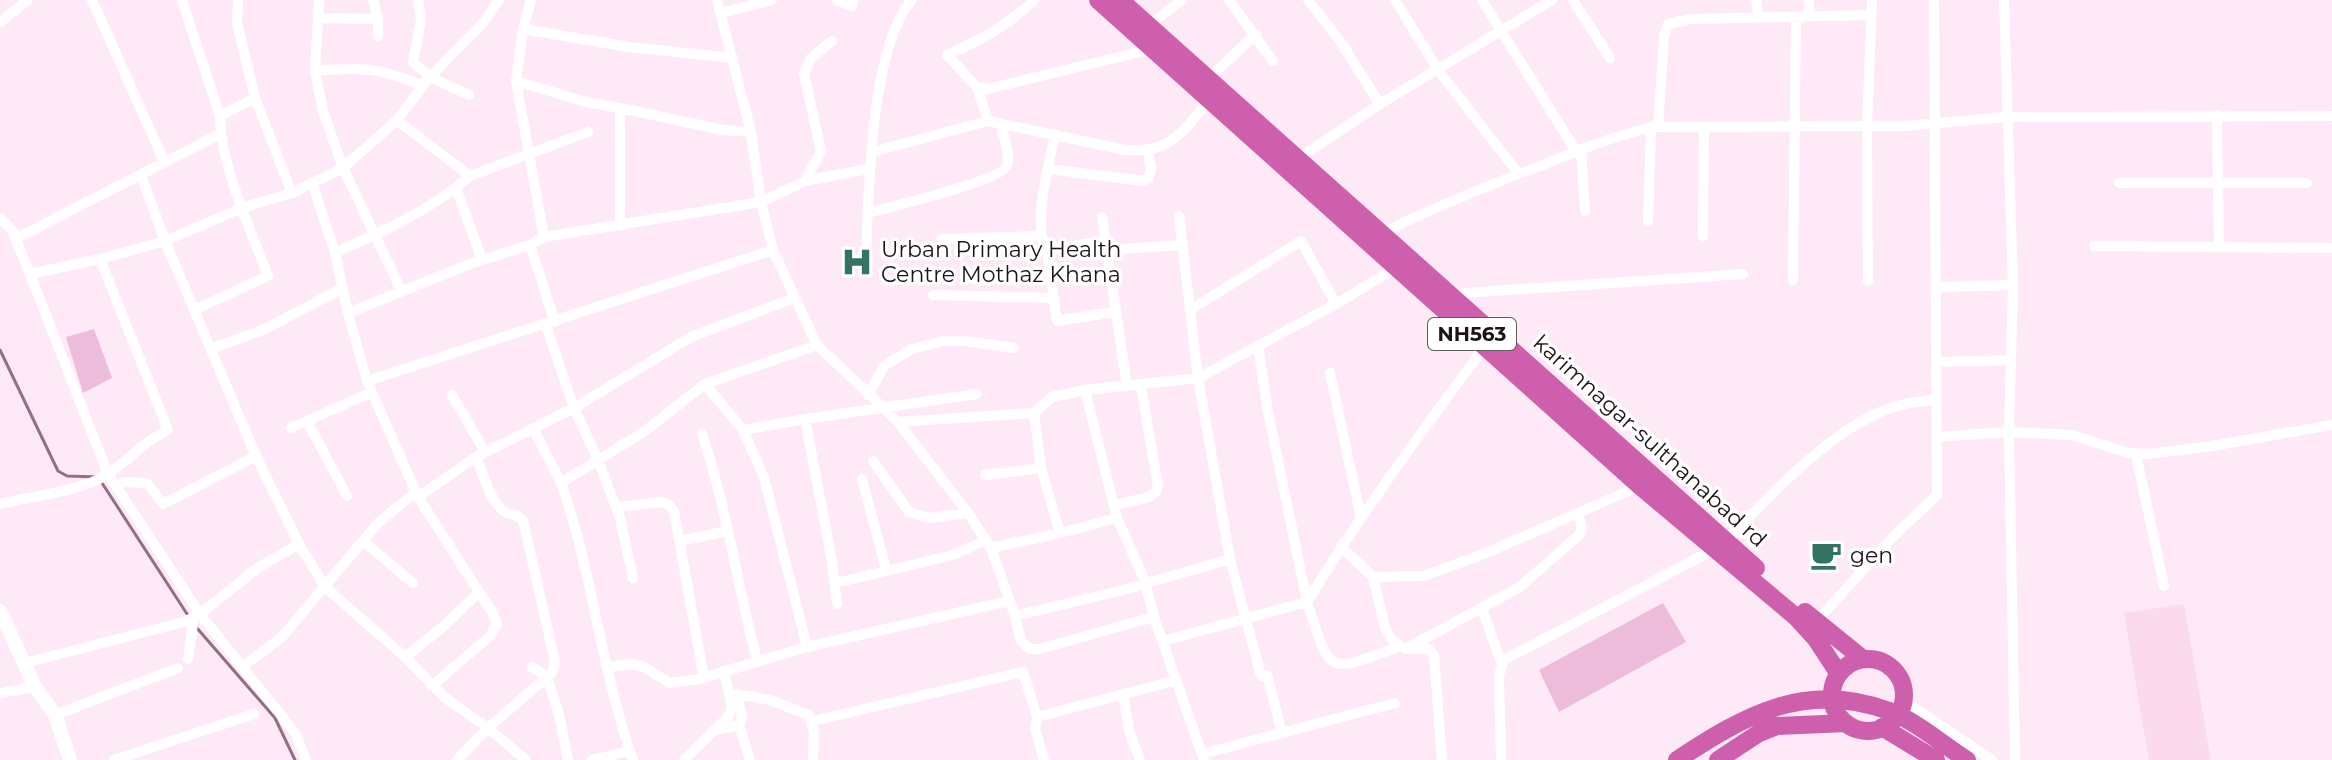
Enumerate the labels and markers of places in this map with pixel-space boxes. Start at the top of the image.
place label: Urban Primary Health Centre Mothaz Khana [881,236,1121,288]
hospital icon: Urban Primary Health Centre Mothaz Khana [840,245,874,279]
cafe icon: gen [1809,538,1843,572]
place label: gen [1850,542,1893,569]

